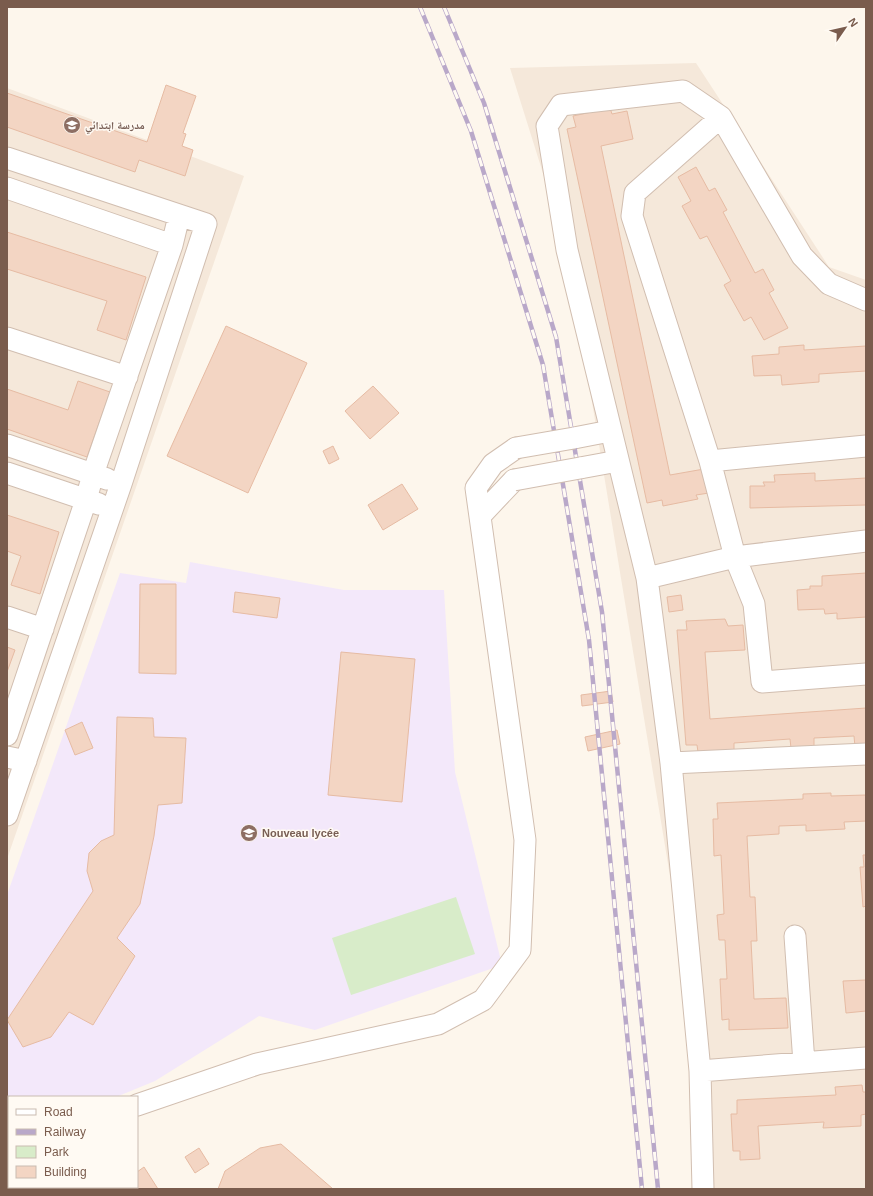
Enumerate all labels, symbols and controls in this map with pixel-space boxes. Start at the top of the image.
north arrow [825,8,865,48]
text: N [846,16,861,29]
school or university icon: مدرسة ابتدائي [62,115,82,135]
place label: مدرسة ابتدائي [85,119,145,134]
school or university icon: Nouveau lycée [239,823,259,843]
place label: Nouveau lycée [262,827,339,839]
legend [8,1096,138,1188]
text: Road [44,1105,73,1119]
text: Railway [44,1125,86,1139]
text: Park [44,1145,70,1159]
text: Building [44,1165,87,1179]

